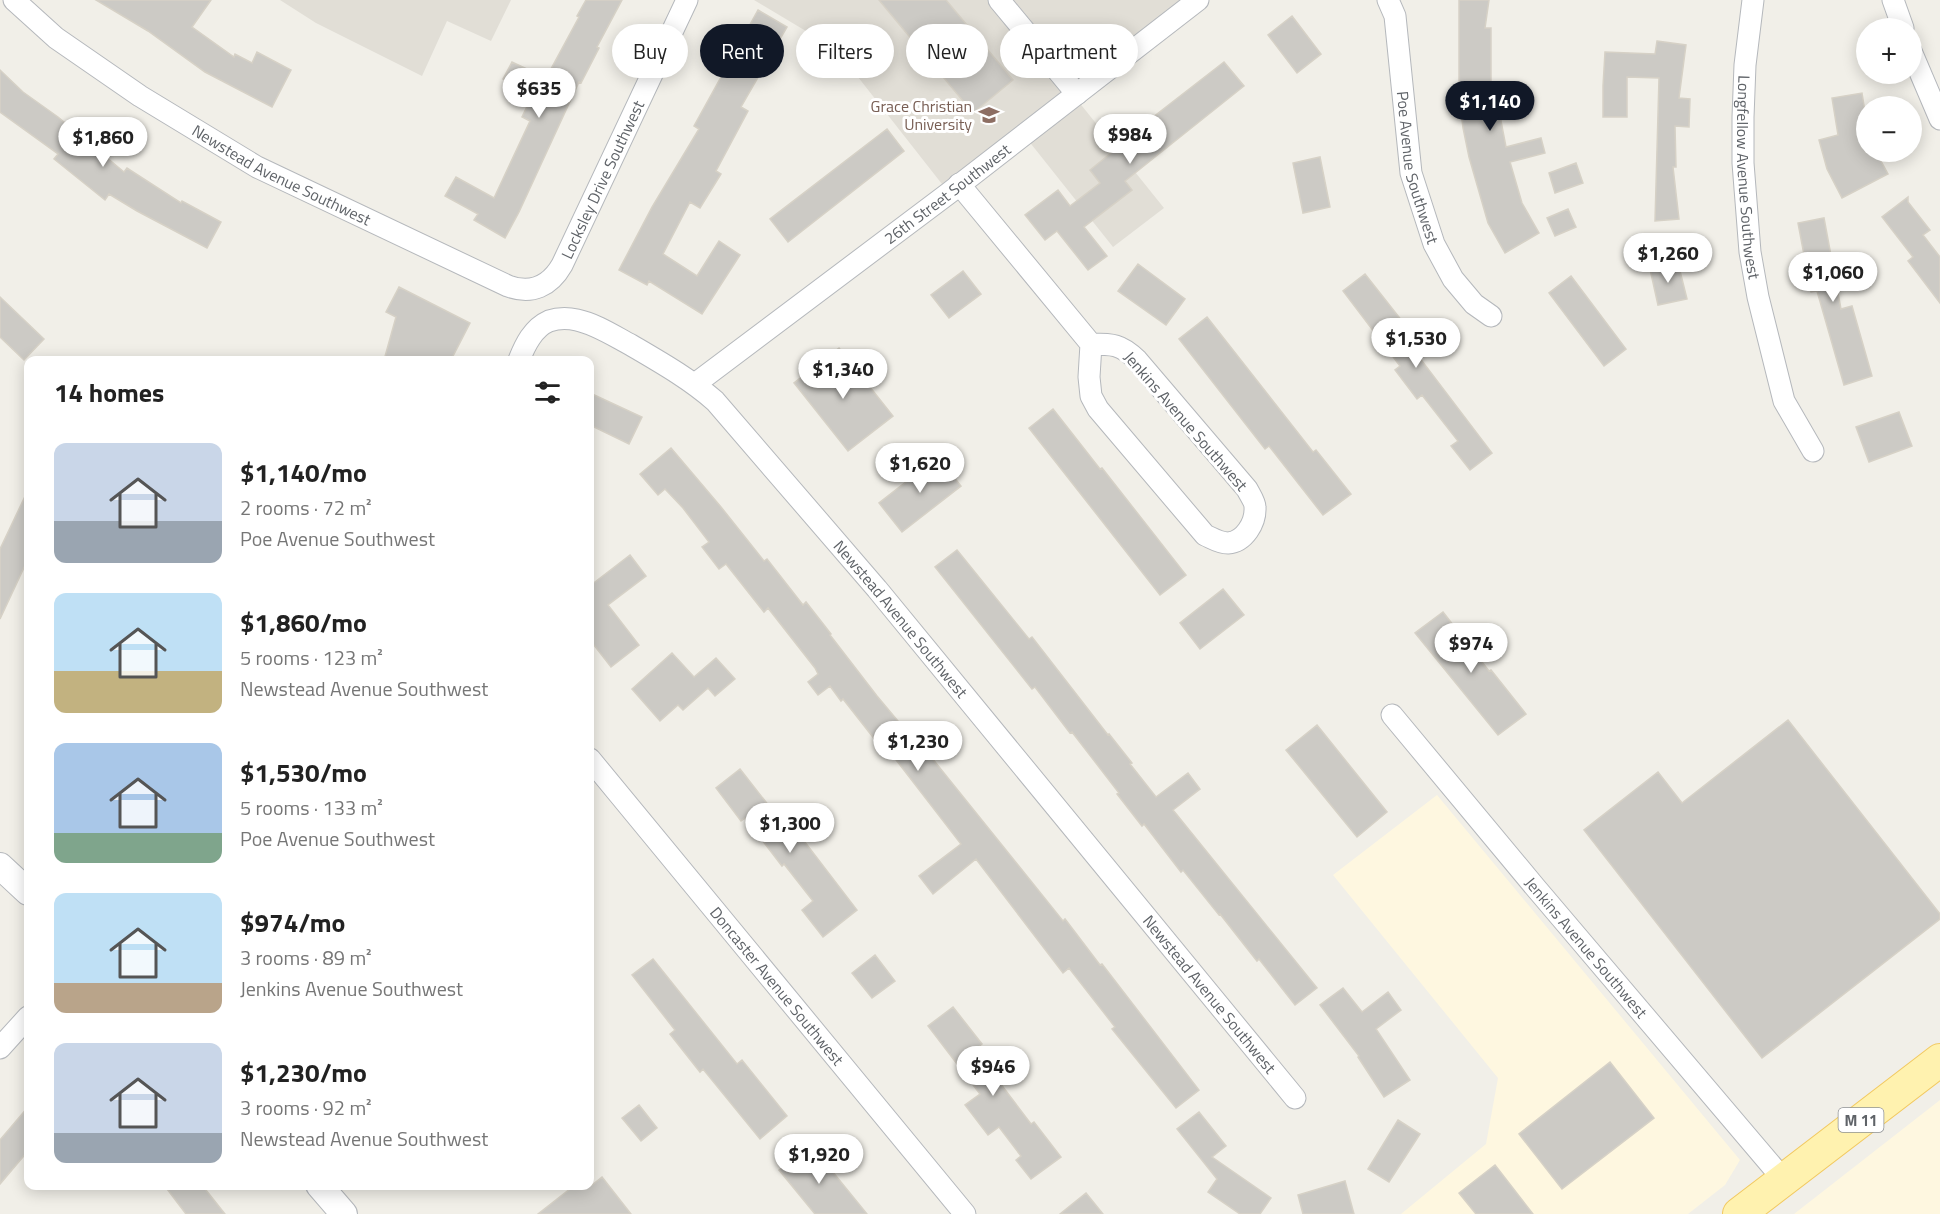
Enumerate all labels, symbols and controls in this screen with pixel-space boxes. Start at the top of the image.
map controls [1856,18,1922,162]
button: + [1856,18,1922,84]
chip: Buy [612,24,688,78]
chip: Rent [700,24,784,78]
chip: Filters [796,24,894,78]
chip: New [906,24,988,78]
chip: Apartment [1000,24,1138,78]
pin: $635 [503,68,575,119]
text: $635 [517,72,561,103]
street label: Longfellow Avenue Southwest [1731,75,1767,281]
pin: $1,140 [1441,81,1539,132]
text: $1,140 [1459,85,1521,116]
street label: Poe Avenue Southwest [1391,90,1445,247]
place label: Grace Christian University [871,94,972,136]
street label: Locksley Drive Southwest [555,96,650,263]
button: − [1856,96,1922,162]
school or university icon: Grace Christian University [977,103,1001,127]
pin: $984 [1094,114,1166,165]
pin: $1,860 [54,117,152,168]
street label: Newstead Avenue Southwest [188,118,375,231]
text: $984 [1108,118,1152,149]
text: $1,860 [72,121,134,152]
street label: 26th Street Southwest [879,137,1016,250]
pin: $1,260 [1619,233,1717,284]
text: $1,260 [1637,237,1699,268]
pin: $1,060 [1784,252,1882,303]
text: $1,060 [1802,256,1864,287]
pin: $1,530 [1367,318,1465,369]
text: $1,530 [1385,322,1447,353]
street label: Jenkins Avenue Southwest [1118,346,1254,497]
pin: $1,340 [794,349,892,400]
text: $1,340 [812,353,874,384]
text: 14 homes [54,373,164,412]
icon: filters [531,376,564,409]
pin: $1,620 [871,443,969,494]
text: $1,620 [889,447,951,478]
text: $1,140/mo [240,453,367,492]
icon: home [102,467,174,539]
text: 2 rooms · 72 m² [240,492,372,523]
text: Poe Avenue Southwest [240,523,435,554]
street label: Newstead Avenue Southwest [828,535,974,703]
text: $1,860/mo [240,603,367,642]
icon: home [102,617,174,689]
pin: $974 [1435,623,1507,674]
text: $974 [1449,627,1493,658]
text: 5 rooms · 123 m² [240,642,383,673]
text: Newstead Avenue Southwest [240,673,488,704]
pin: $1,230 [869,721,967,772]
text: $1,230 [887,725,949,756]
text: $1,530/mo [240,753,367,792]
icon: home [102,767,174,839]
text: 5 rooms · 133 m² [240,792,383,823]
pin: $1,300 [741,803,839,854]
text: $1,300 [759,807,821,838]
text: Poe Avenue Southwest [240,823,435,854]
street label: Jenkins Avenue Southwest [1519,872,1654,1024]
street label: Doncaster Avenue Southwest [704,901,850,1071]
text: $974/mo [240,903,345,942]
street label: Newstead Avenue Southwest [1137,910,1282,1079]
icon: home [102,917,174,989]
text: 3 rooms · 89 m² [240,942,372,973]
text: Jenkins Avenue Southwest [240,973,463,1004]
pin: $946 [957,1046,1029,1097]
text: $946 [971,1050,1015,1081]
text: $1,230/mo [240,1053,367,1092]
icon: home [102,1067,174,1139]
text: 3 rooms · 92 m² [240,1092,372,1123]
road number: M 11 [1838,1108,1884,1132]
text: Newstead Avenue Southwest [240,1123,488,1154]
pin: $1,920 [770,1134,868,1185]
text: $1,920 [788,1138,850,1169]

